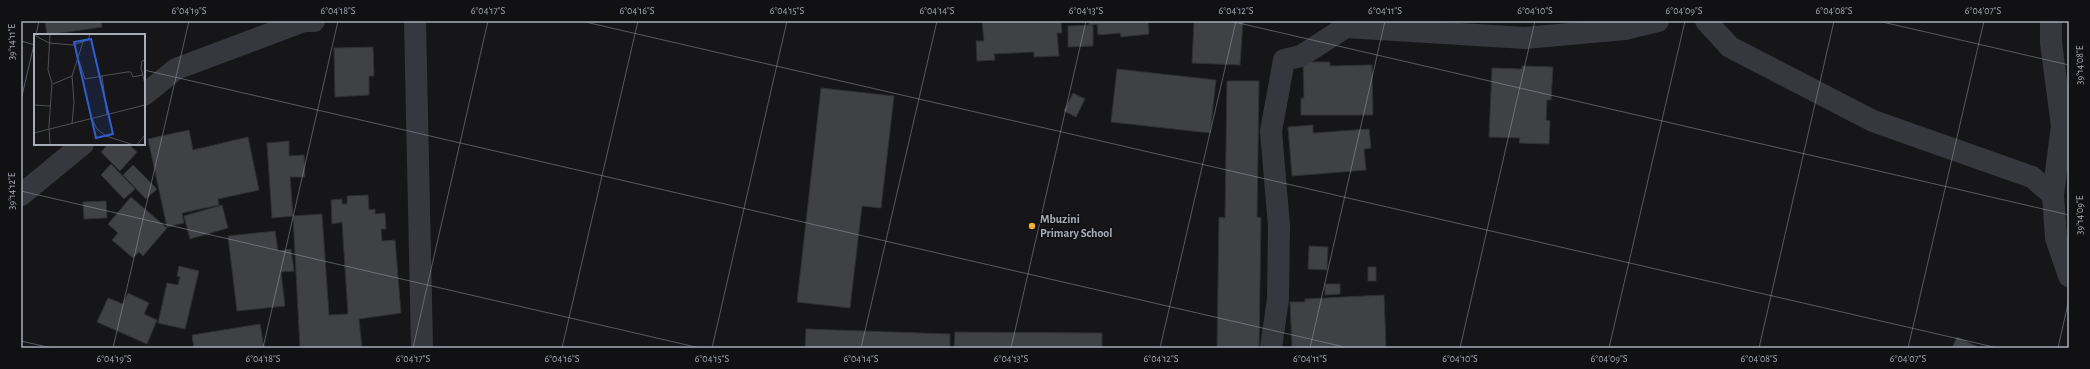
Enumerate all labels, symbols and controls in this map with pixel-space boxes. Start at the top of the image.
text: 6°04'19"S [171,6,207,16]
text: 6°04'18"S [320,6,356,16]
text: 6°04'17"S [471,6,506,16]
text: 6°04'16"S [619,6,655,16]
text: 6°04'15"S [770,6,805,16]
text: 6°04'14"S [919,6,955,16]
text: 6°04'13"S [1069,6,1104,16]
text: 6°04'12"S [1219,6,1254,16]
text: 6°04'11"S [1368,6,1402,16]
text: 6°04'10"S [1517,6,1553,16]
text: 6°04'09"S [1666,6,1703,16]
text: 6°04'08"S [1816,6,1853,16]
text: 6°04'07"S [1965,6,2001,16]
text: 39°14'11"E [7,24,17,60]
inset map [34,34,145,145]
text: 39°14'08"E [2075,45,2085,85]
text: 39°14'12"E [7,172,17,210]
text: 39°14'09"E [2075,195,2085,235]
place label: Mbuzini Primary School [1040,213,1112,240]
marker: Mbuzini Primary School [1027,221,1037,231]
text: 6°04'19"S [96,354,132,364]
text: 6°04'18"S [245,354,281,364]
text: 6°04'17"S [396,354,431,364]
text: 6°04'16"S [544,354,580,364]
text: 6°04'15"S [695,354,730,364]
text: 6°04'14"S [843,354,879,364]
text: 6°04'13"S [994,354,1029,364]
text: 6°04'12"S [1144,354,1179,364]
text: 6°04'11"S [1293,354,1327,364]
text: 6°04'10"S [1442,354,1478,364]
text: 6°04'09"S [1591,354,1628,364]
text: 6°04'08"S [1741,354,1778,364]
text: 6°04'07"S [1890,354,1926,364]

